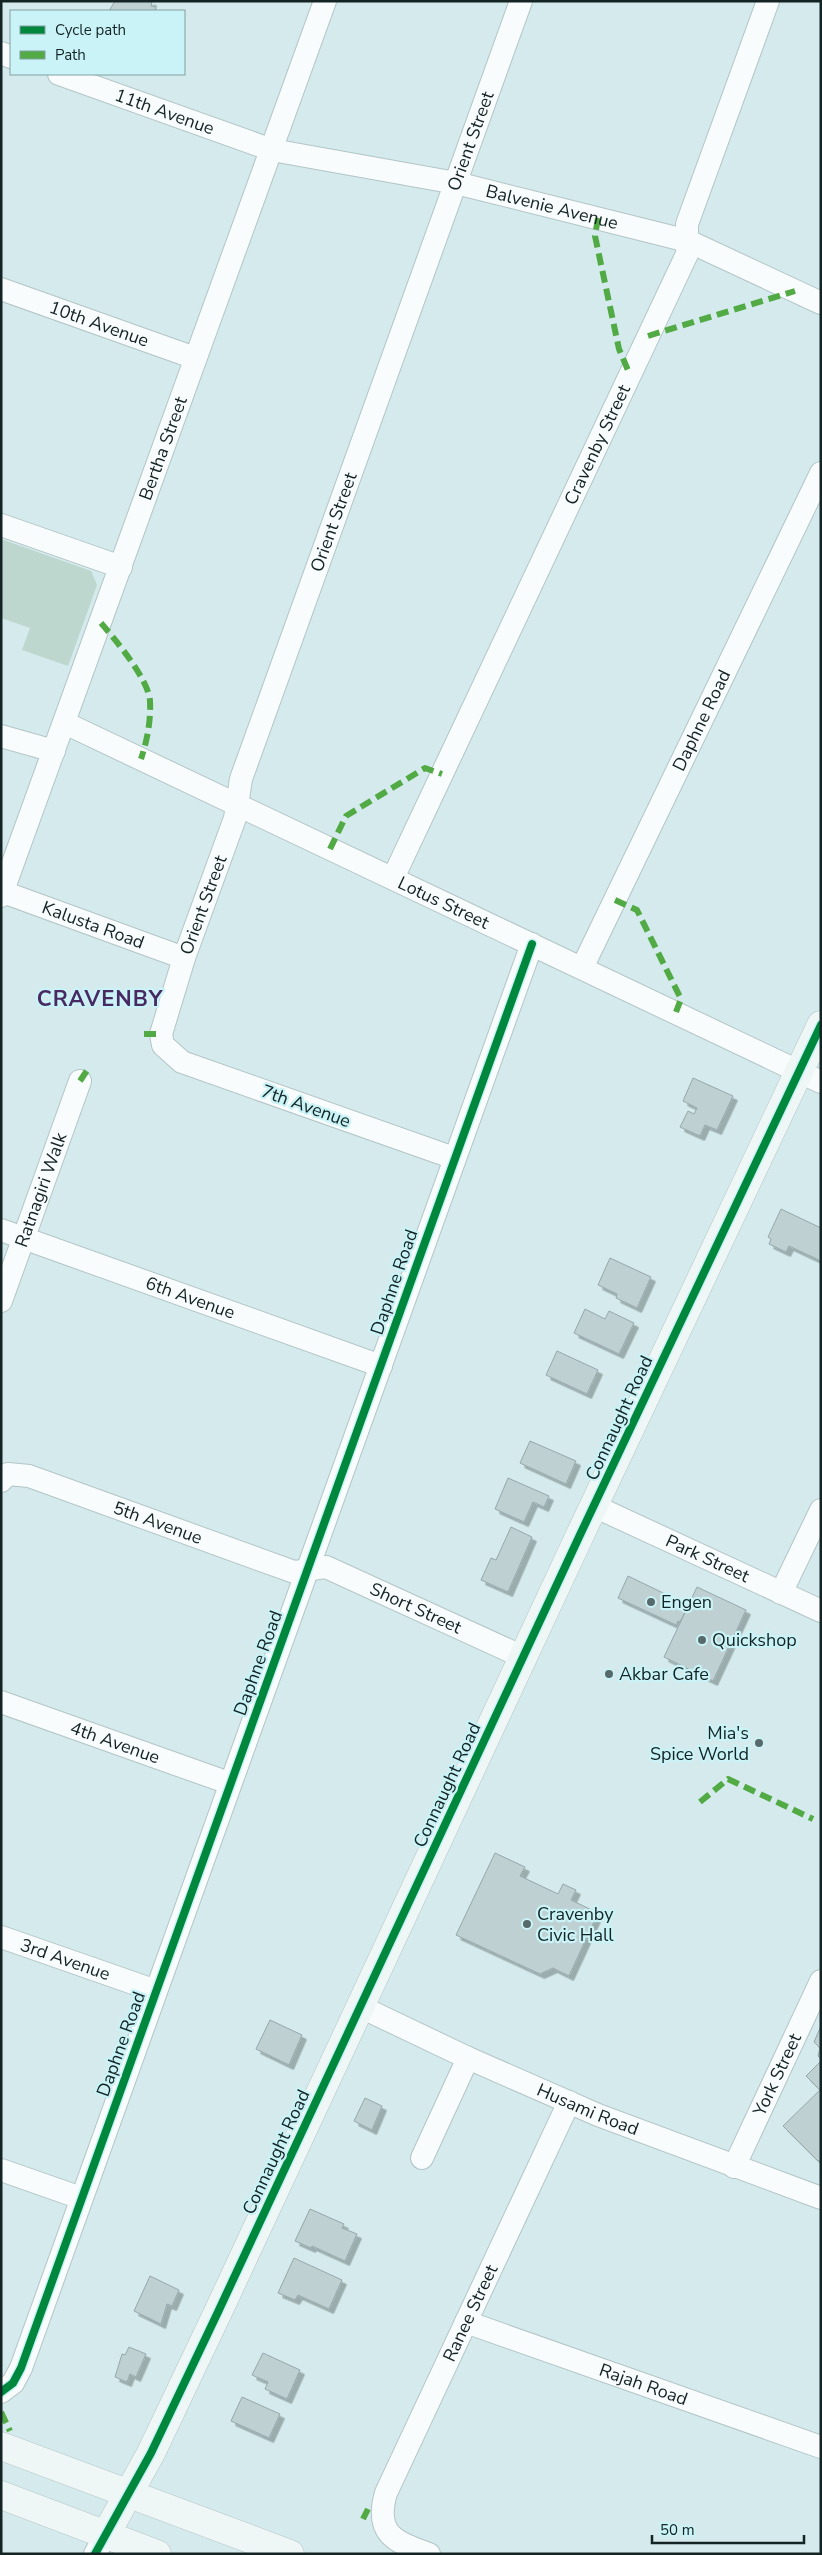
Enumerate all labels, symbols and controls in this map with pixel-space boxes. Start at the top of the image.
legend [10,10,185,75]
text: Cycle path [55,20,126,40]
text: Path [55,45,86,65]
street label: 11th Avenue [111,83,218,140]
street label: Orient Street [442,87,500,194]
street label: Balvenie Avenue [483,179,621,235]
street label: 10th Avenue [46,295,152,353]
street label: Cravenby Street [559,380,636,509]
street label: Bertha Street [133,393,193,504]
street label: Orient Street [304,468,363,575]
street label: Daphne Road [667,666,736,775]
street label: Orient Street [174,851,233,958]
street label: Lotus Street [394,871,494,935]
street label: Kalusta Road [39,895,148,955]
district label: CRAVENBY [37,984,164,1014]
street label: 7th Avenue [258,1079,354,1133]
street label: Ratnagiri Walk [9,1128,73,1251]
street label: Daphne Road [365,1226,423,1338]
street label: 6th Avenue [142,1271,238,1325]
street label: Connaught Road [580,1352,658,1484]
street label: 5th Avenue [110,1495,206,1550]
street label: Park Street [662,1529,754,1589]
street label: Short Street [366,1577,466,1640]
place label: Engen [661,1590,712,1614]
marker: Engen [645,1596,657,1608]
street label: Daphne Road [228,1607,288,1719]
place label: Quickshop [712,1628,797,1652]
marker: Quickshop [696,1634,708,1646]
place label: Akbar Cafe [619,1662,709,1686]
marker: Akbar Cafe [603,1668,615,1680]
street label: 4th Avenue [67,1716,163,1769]
street label: Connaught Road [408,1719,486,1851]
place label: Mia's Spice World [650,1721,749,1766]
marker: Mia's Spice World [753,1737,765,1749]
place label: Cravenby Civic Hall [537,1902,614,1947]
marker: Cravenby Civic Hall [521,1918,533,1930]
street label: 3rd Avenue [17,1933,113,1986]
street label: Daphne Road [91,1988,151,2100]
street label: York Street [747,2029,807,2121]
street label: Husami Road [533,2078,642,2141]
street label: Connaught Road [237,2086,315,2218]
street label: Ranee Street [437,2260,504,2366]
street label: Rajah Road [596,2358,691,2411]
scale bar [652,2512,804,2544]
text: 50 m [660,2520,695,2540]

